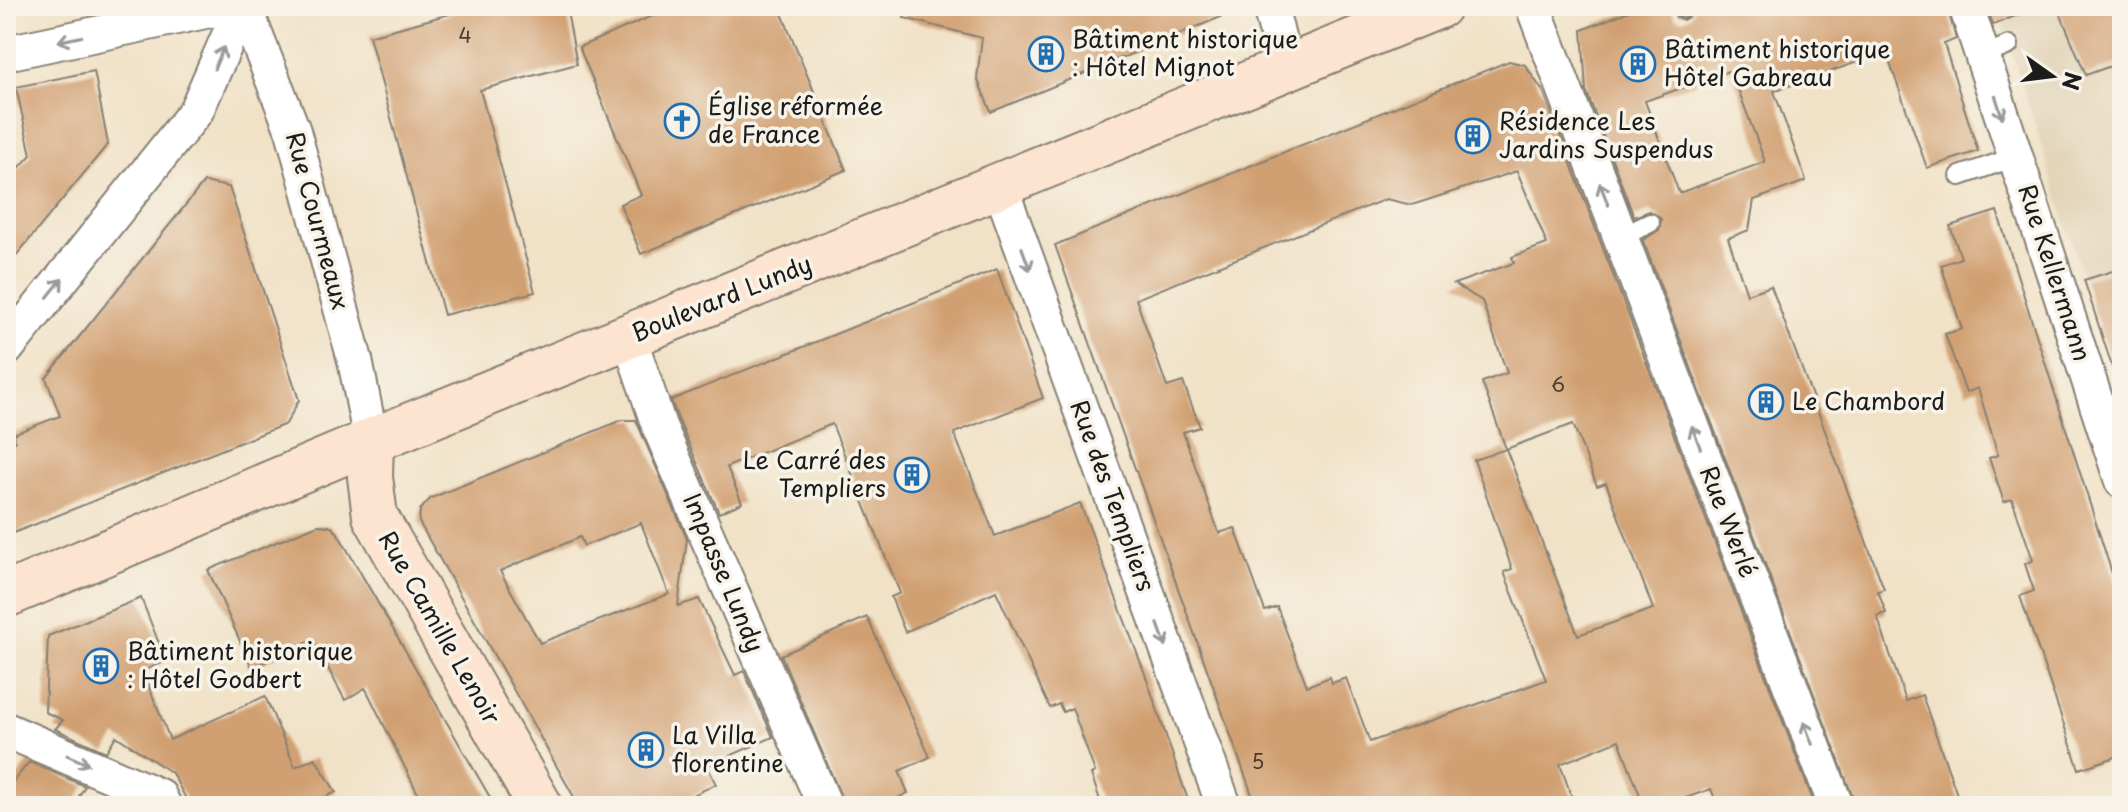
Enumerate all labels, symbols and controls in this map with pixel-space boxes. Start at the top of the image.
house number: 4 [458,20,472,50]
place label: Bâtiment historique : Hôtel Mignot [1072,20,1298,84]
place label: Bâtiment historique Hôtel Gabreau [1664,30,1890,94]
one-way arrow [58,32,83,47]
building icon: Bâtiment historique : Hôtel Mignot [1027,35,1065,73]
north arrow [2012,36,2092,116]
building icon: Bâtiment historique Hôtel Gabreau [1619,45,1657,83]
one-way arrow [212,47,227,71]
text: N [2055,69,2091,94]
place label: Église réformée de France [708,87,883,151]
one-way arrow [1992,93,2007,119]
church icon: Église réformée de France [663,102,701,140]
place label: Résidence Les Jardins Suspendus [1499,102,1714,166]
building icon: Résidence Les Jardins Suspendus [1454,117,1492,155]
street label: Rue Courmeaux [278,128,360,313]
street label: Rue Kellermann [2010,179,2101,365]
one-way arrow [1596,182,1611,207]
street label: Boulevard Lundy [626,245,817,350]
one-way arrow [1020,246,1035,271]
one-way arrow [46,278,63,299]
house number: 6 [1551,369,1565,399]
place label: Le Chambord [1792,382,1945,418]
building icon: Le Chambord [1747,383,1785,421]
street label: Rue des Templiers [1063,395,1165,596]
one-way arrow [1688,426,1702,450]
place label: Le Carré des Templiers [743,441,886,505]
building icon: Le Carré des Templiers [893,456,931,494]
street label: Rue Werlé [1692,460,1768,582]
street label: Impasse Lundy [675,487,775,657]
street label: Rue Camille Lenoir [371,524,511,730]
one-way arrow [1156,622,1171,647]
place label: Bâtiment historique : Hôtel Godbert [127,632,353,696]
building icon: Bâtiment historique : Hôtel Godbert [82,647,120,685]
place label: La Villa florentine [672,716,784,780]
one-way arrow [1800,721,1814,746]
building icon: La Villa florentine [627,731,665,769]
house number: 5 [1252,746,1264,776]
one-way arrow [66,753,90,768]

